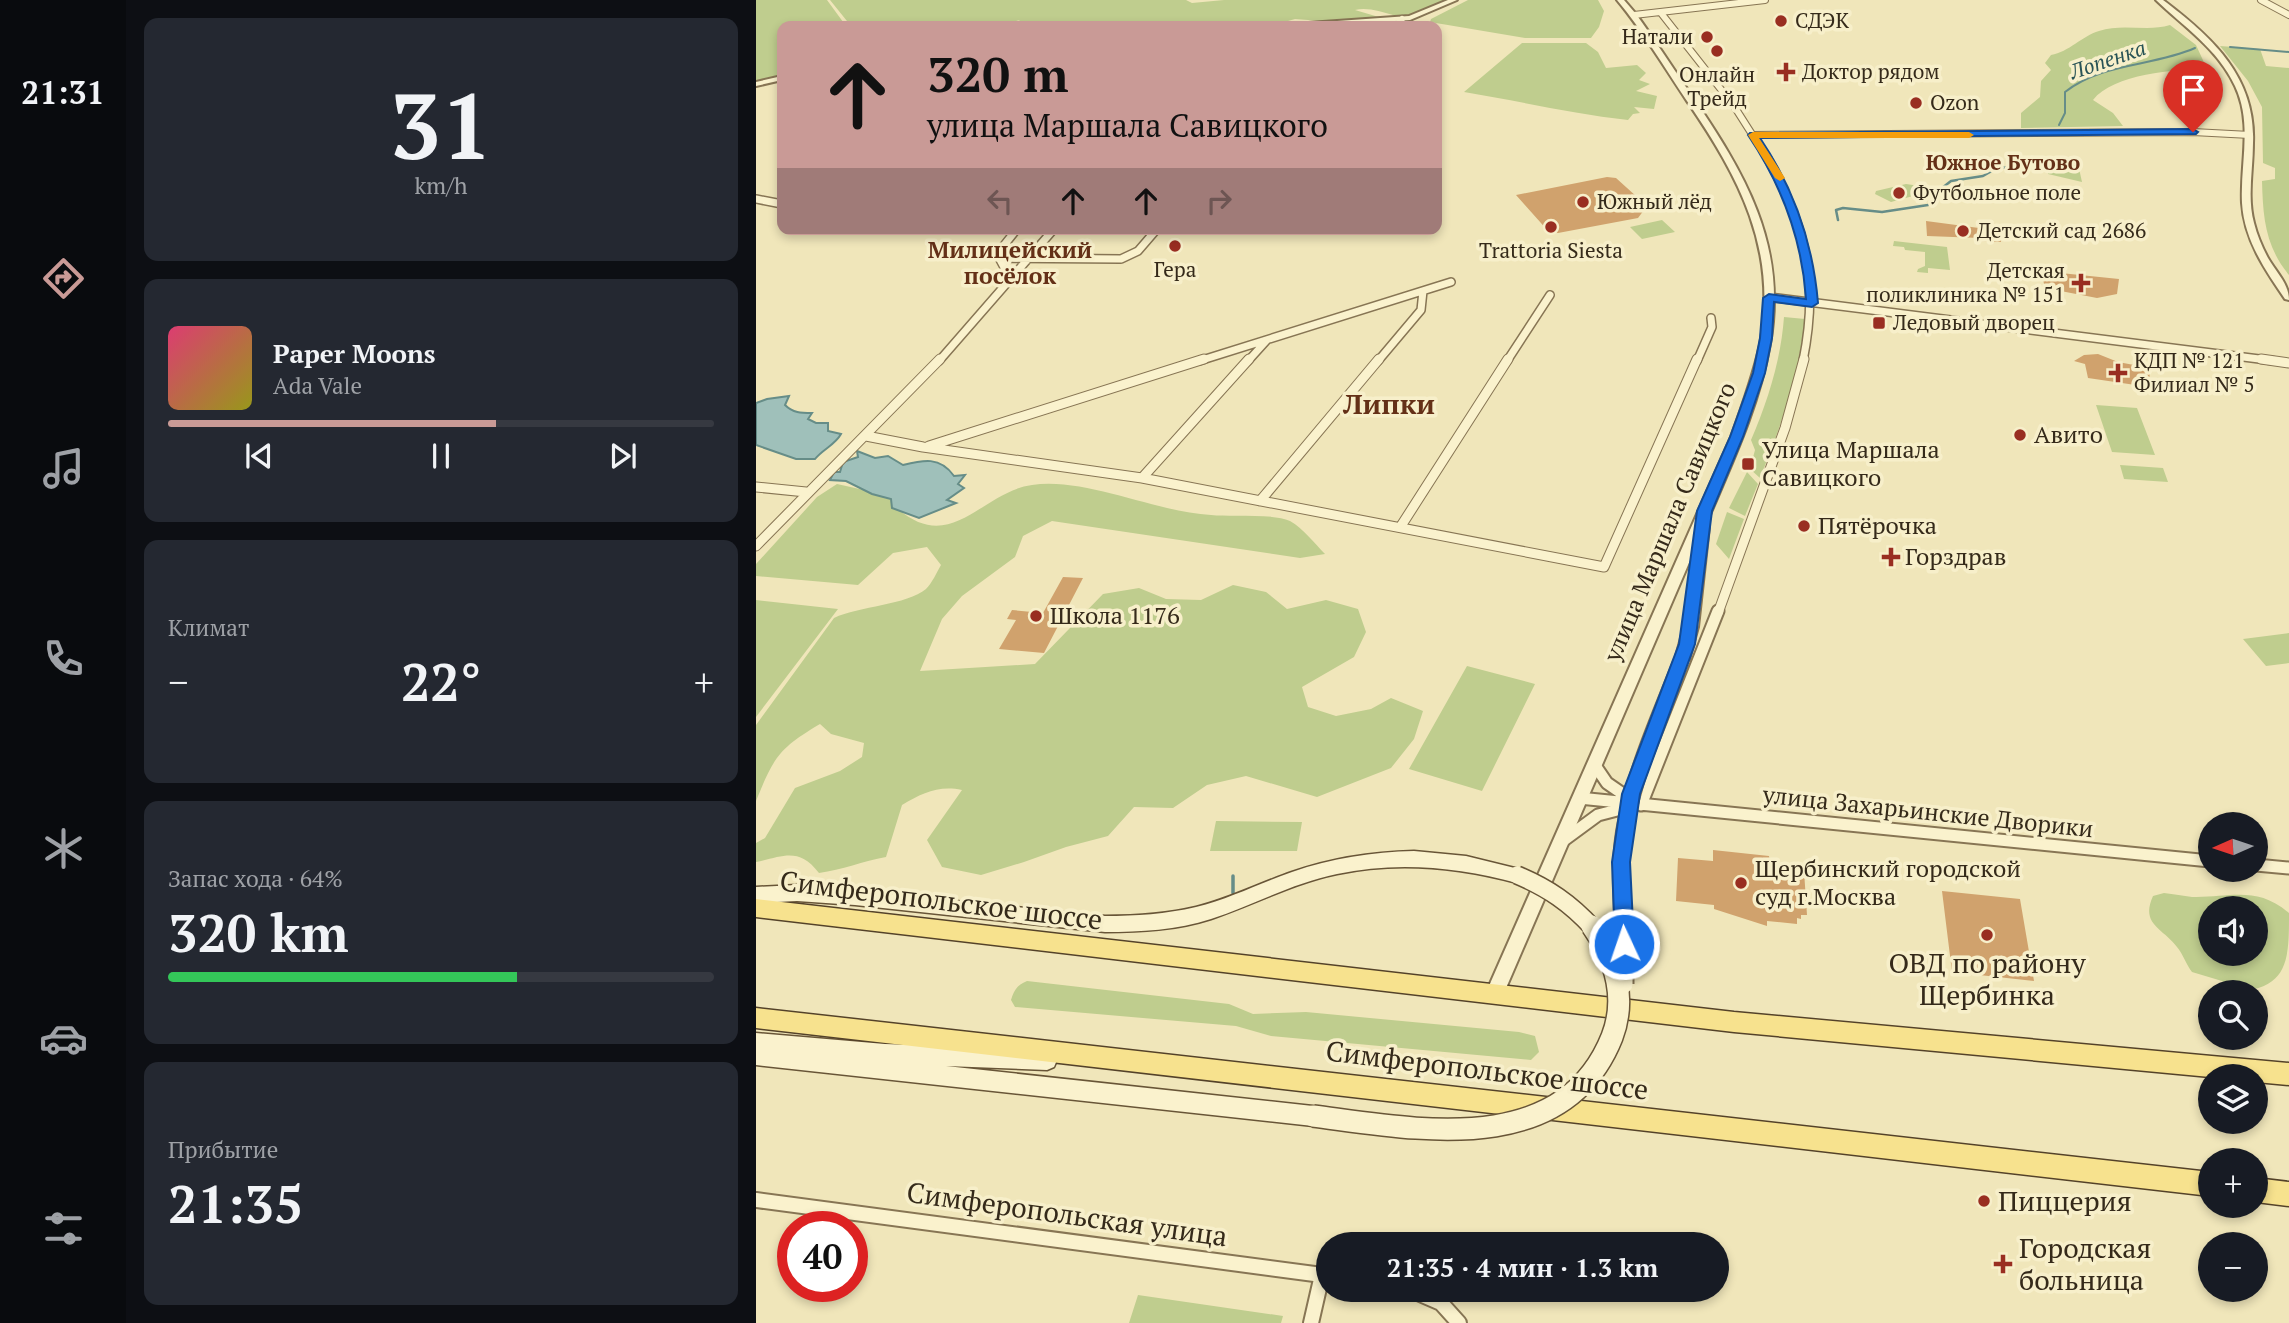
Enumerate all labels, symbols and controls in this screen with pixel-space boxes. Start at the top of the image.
place label: СДЭК [1795,6,1849,34]
marker: СДЭК [1773,13,1789,29]
place label: Натали [1622,22,1693,50]
marker: Натали [1699,29,1715,45]
water label: Лопенка [2065,33,2149,85]
text: 320 m [927,41,1069,106]
marker: Онлайн Трейд [1709,43,1725,59]
icon: ahead [812,49,903,140]
place label: Доктор рядом [1802,57,1940,85]
place label: Онлайн Трейд [1679,60,1755,112]
pin [2163,60,2223,132]
marker: Доктор рядом [1776,62,1796,82]
text: 31 [390,64,492,185]
text: 21:31 [21,71,105,113]
icon: arrive [2174,71,2212,109]
place label: Ozon [1930,88,1980,116]
marker: Ozon [1908,95,1924,111]
text: улица Маршала Савицкого [927,104,1328,146]
district label: Южное Бутово [1926,148,2080,176]
text: km/h [414,170,468,201]
place label: Футбольное поле [1913,178,2081,206]
icon: left [981,182,1019,220]
icon: ahead [1054,182,1092,220]
icon: ahead [1127,182,1165,220]
icon: right [1200,182,1238,220]
marker: Футбольное поле [1891,185,1907,201]
place label: Южный лёд [1597,187,1712,215]
marker: Южный лёд [1575,194,1591,210]
place label: Детский сад 2686 [1977,216,2146,244]
marker: Trattoria Siesta [1543,219,1559,235]
marker: Детский сад 2686 [1955,223,1971,239]
district label: Милицейский посёлок [928,234,1092,291]
place label: Trattoria Siesta [1479,236,1623,264]
marker: Гера [1167,238,1183,254]
icon: directions [39,254,88,303]
place label: Гера [1154,255,1197,283]
place label: Детская поликлиника № 151 [1866,256,2065,308]
marker: Детская поликлиника № 151 [2071,273,2091,293]
place label: Ледовый дворец [1892,308,2055,336]
marker: Ледовый дворец [1871,315,1887,331]
text: Paper Moons [273,336,436,370]
place label: КДП № 121 Филиал № 5 [2134,346,2255,398]
marker: КДП № 121 Филиал № 5 [2108,363,2128,383]
text: Ada Vale [273,370,362,401]
street label: улица Маршала Савицкого [1595,377,1743,667]
district label: Липки [1342,385,1435,422]
place label: Авито [2034,418,2103,450]
marker: Авито [2012,427,2028,443]
place label: Улица Маршала Савицкого [1762,433,1940,493]
icon: previous [240,437,278,475]
icon: pause [422,437,460,475]
icon: next [604,437,642,475]
icon: music [39,444,88,493]
marker: Улица Маршала Савицкого [1740,456,1756,472]
place label: Пятёрочка [1818,509,1937,541]
marker: Пятёрочка [1796,518,1812,534]
place label: Горздрав [1905,540,2006,572]
marker: Горздрав [1883,549,1899,565]
place label: Школа 1176 [1050,599,1180,631]
marker: Школа 1176 [1028,608,1044,624]
text: Климат [168,612,249,643]
icon: phone [39,634,88,683]
text: 22° [401,647,481,716]
text: − [168,657,188,707]
text: + [694,657,714,707]
street label: улица Захарьинские Дворики [1760,778,2095,844]
north arrow [2198,812,2268,882]
map controls [2198,812,2268,1302]
icon: climate [39,824,88,873]
place label: Щербинский городской суд г.Москва [1755,852,2021,912]
street label: Симферопольское шоссе [778,861,1104,938]
text: Запас хода · 64% [168,863,343,894]
marker: Щербинский городской суд г.Москва [1733,875,1749,891]
button: sound [2198,896,2268,966]
text: 320 km [168,898,349,967]
position arrow [1587,907,1661,981]
marker: ОВД по району Щербинка [1979,927,1995,943]
place label: ОВД по району Щербинка [1888,944,2086,1013]
button: search [2198,980,2268,1050]
icon: car [39,1014,88,1063]
street label: Симферопольское шоссе [1324,1031,1650,1108]
button: layers [2198,1064,2268,1134]
text: Прибытие [168,1134,278,1165]
button: + [2198,1148,2268,1218]
text: 21:35 [168,1169,303,1238]
street label: Симферопольская улица [904,1173,1230,1254]
place label: Пиццерия [1998,1182,2132,1219]
marker: Пиццерия [1976,1193,1992,1209]
icon: filters [39,1204,88,1253]
speed limit sign: 40 [777,1211,868,1302]
place label: Городская больница [2019,1229,2151,1298]
button: − [2198,1232,2268,1302]
text: 21:35 · 4 мин · 1.3 km [1387,1250,1658,1284]
marker: Городская больница [1993,1254,2013,1274]

